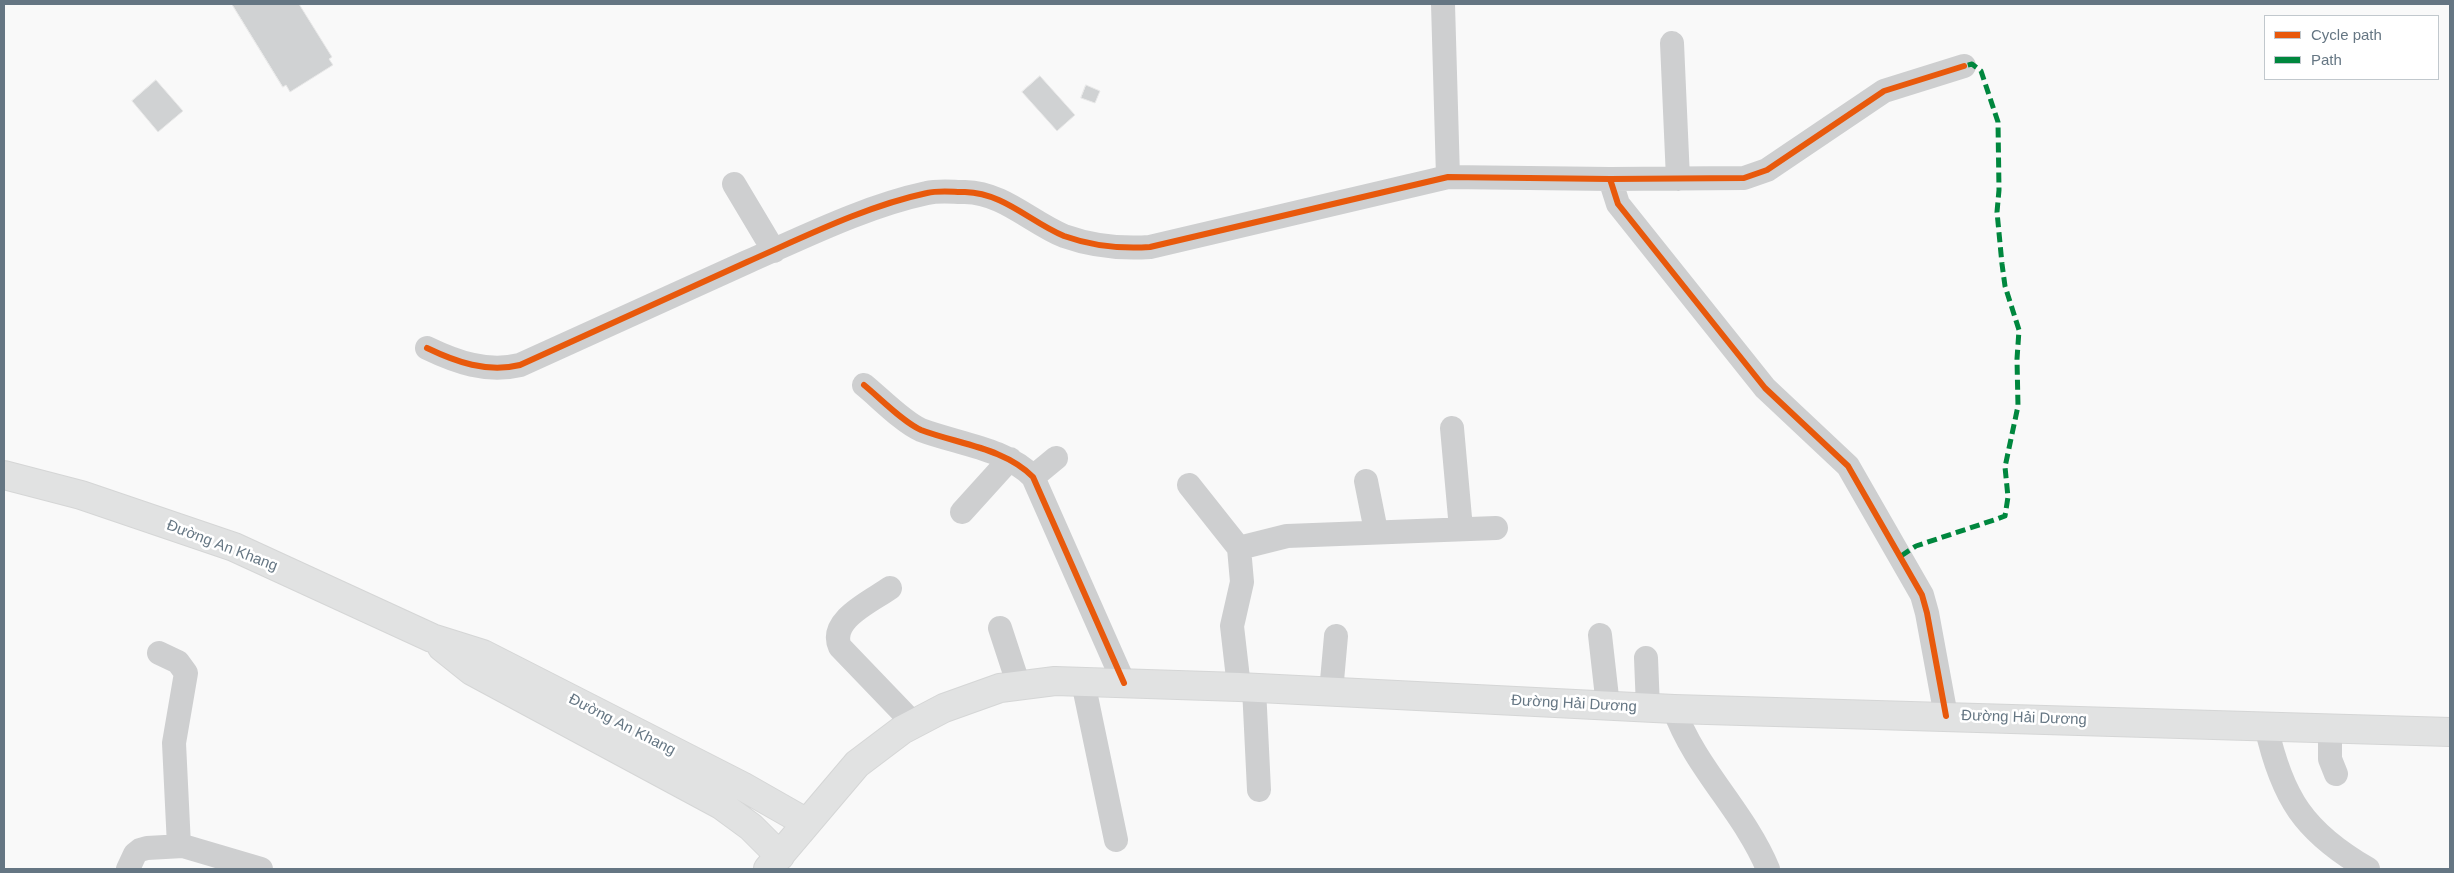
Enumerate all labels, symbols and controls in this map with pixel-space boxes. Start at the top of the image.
legend [2264,15,2439,80]
text: Cycle path [2311,26,2382,43]
text: Path [2311,51,2342,68]
street label: Đường An Khang [164,517,280,575]
street label: Đường An Khang [566,690,678,760]
street label: Đường Hải Dương [1511,692,1637,716]
street label: Đường Hải Dương [1961,707,2087,729]

